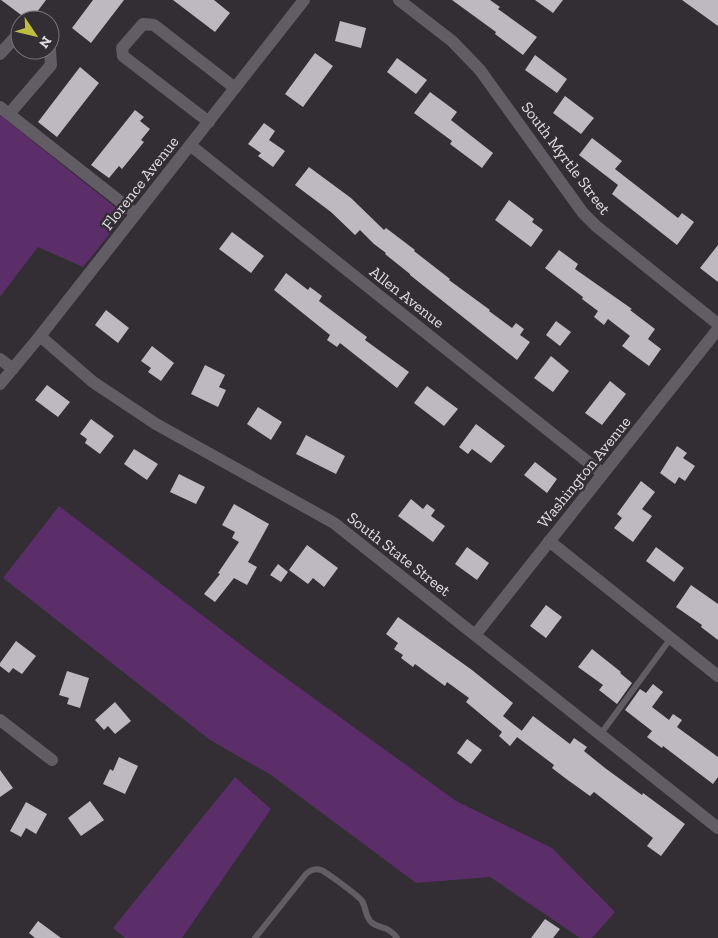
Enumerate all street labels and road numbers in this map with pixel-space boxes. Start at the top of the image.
street label: South Myrtle Street [517,98,615,218]
street label: Florence Avenue [98,132,182,234]
street label: Allen Avenue [366,262,448,332]
street label: Washington Avenue [533,413,635,531]
street label: South State Street [344,508,454,600]

